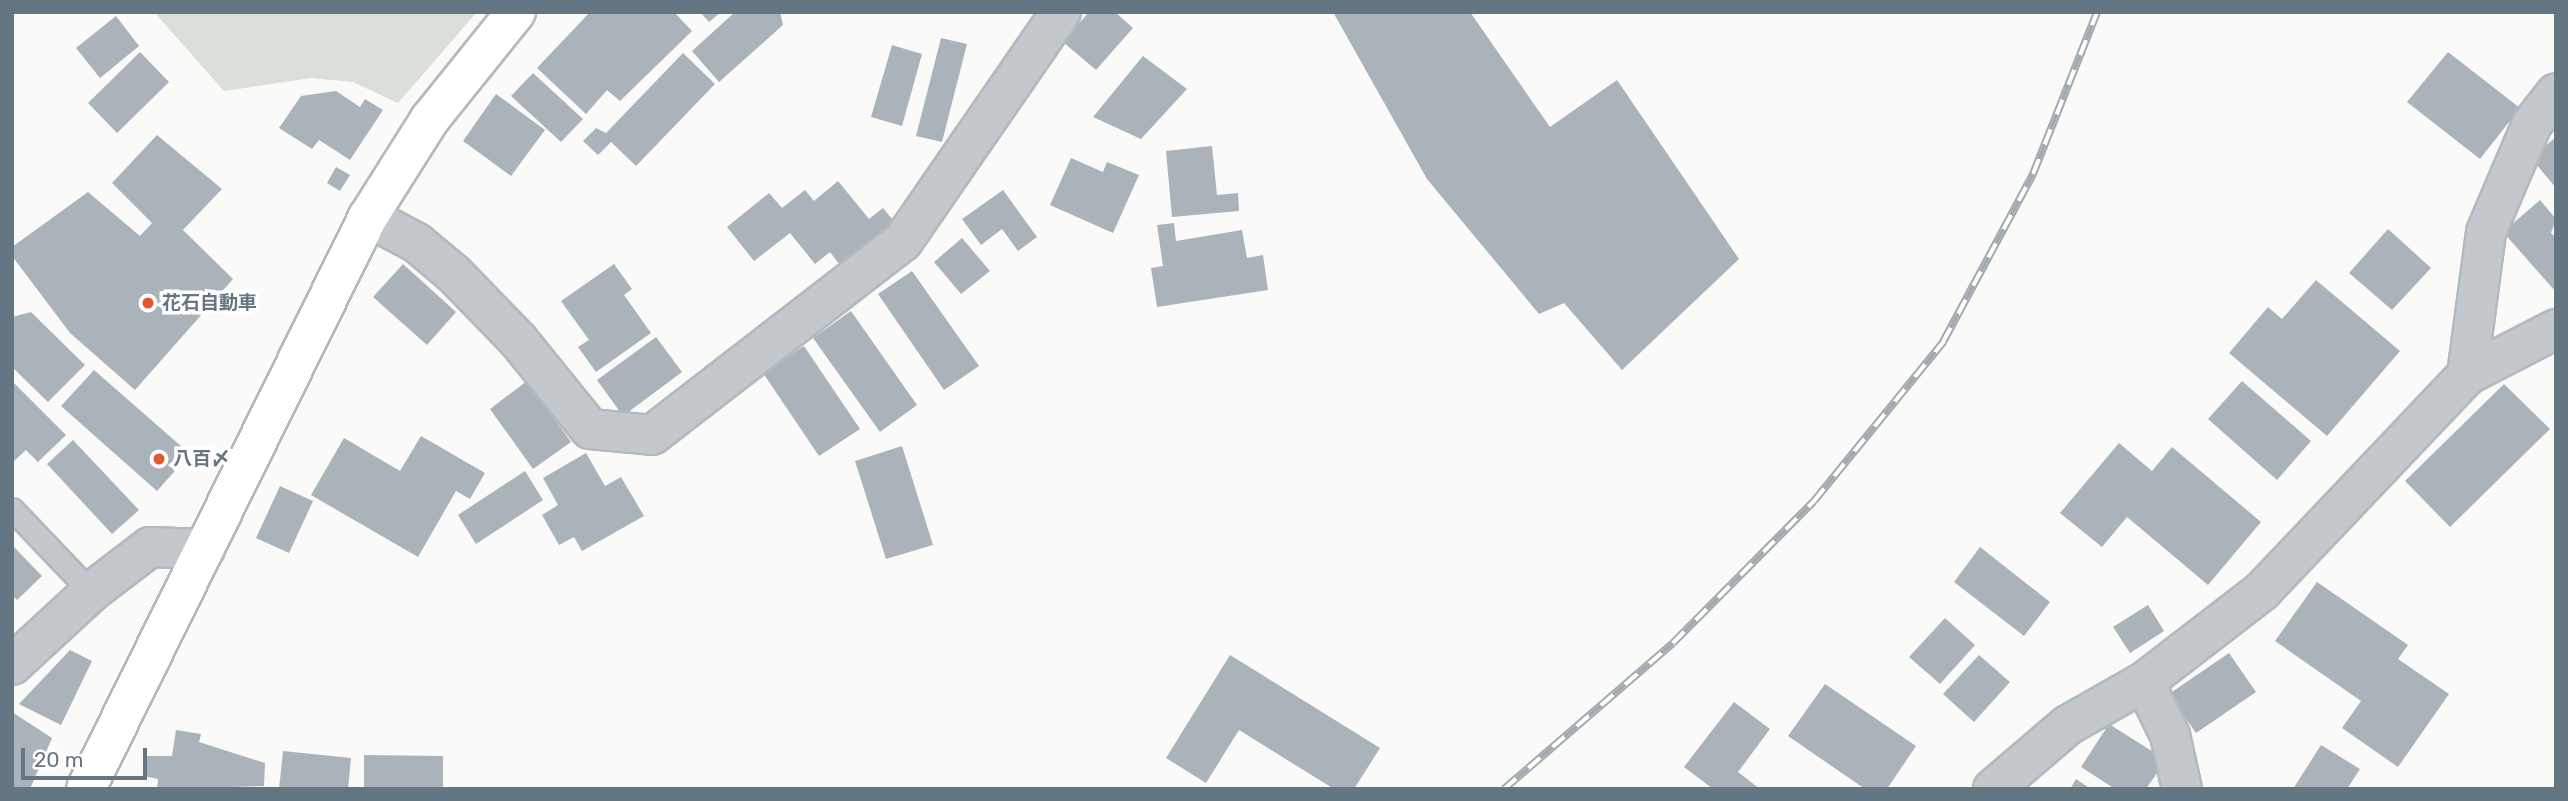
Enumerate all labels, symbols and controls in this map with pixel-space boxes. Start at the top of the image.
place label: 花石自動車 [162,292,257,314]
marker: 花石自動車 [140,295,156,311]
place label: 八百〆 [173,448,230,470]
marker: 八百〆 [151,451,167,467]
scale bar [24,734,150,778]
text: 20 m [34,747,83,772]

